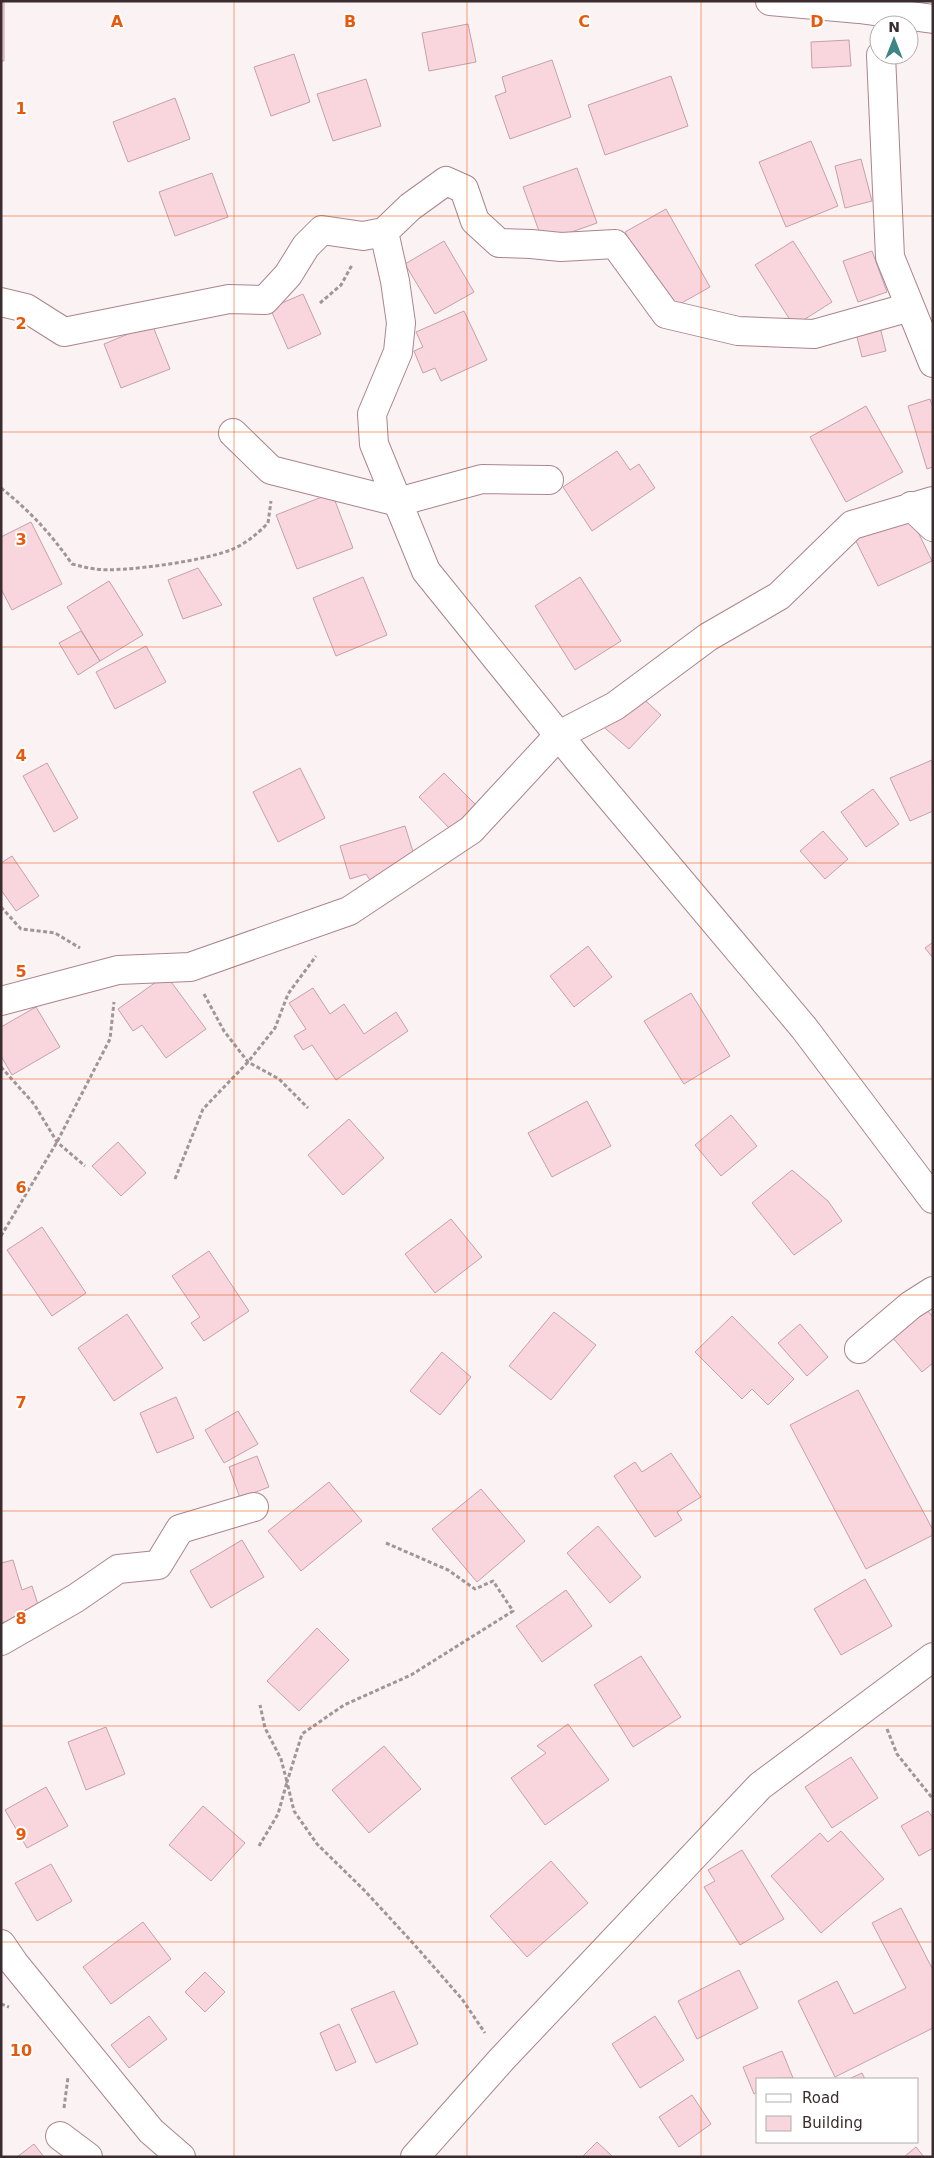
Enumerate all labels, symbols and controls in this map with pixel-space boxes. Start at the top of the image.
text: A [111,12,124,31]
text: B [344,12,356,31]
text: C [578,12,590,31]
text: D [810,12,824,31]
north arrow [869,15,919,65]
text: N [888,19,900,35]
text: 1 [15,99,27,118]
text: 2 [15,314,27,333]
text: 3 [15,530,27,549]
text: 4 [15,746,27,765]
text: 5 [15,962,27,981]
text: 6 [15,1178,27,1197]
text: 7 [15,1393,27,1412]
text: 8 [15,1609,27,1628]
text: 9 [15,1825,27,1844]
text: 10 [10,2041,32,2060]
legend [756,2078,919,2143]
text: Road [802,2089,840,2107]
text: Building [802,2114,863,2132]

